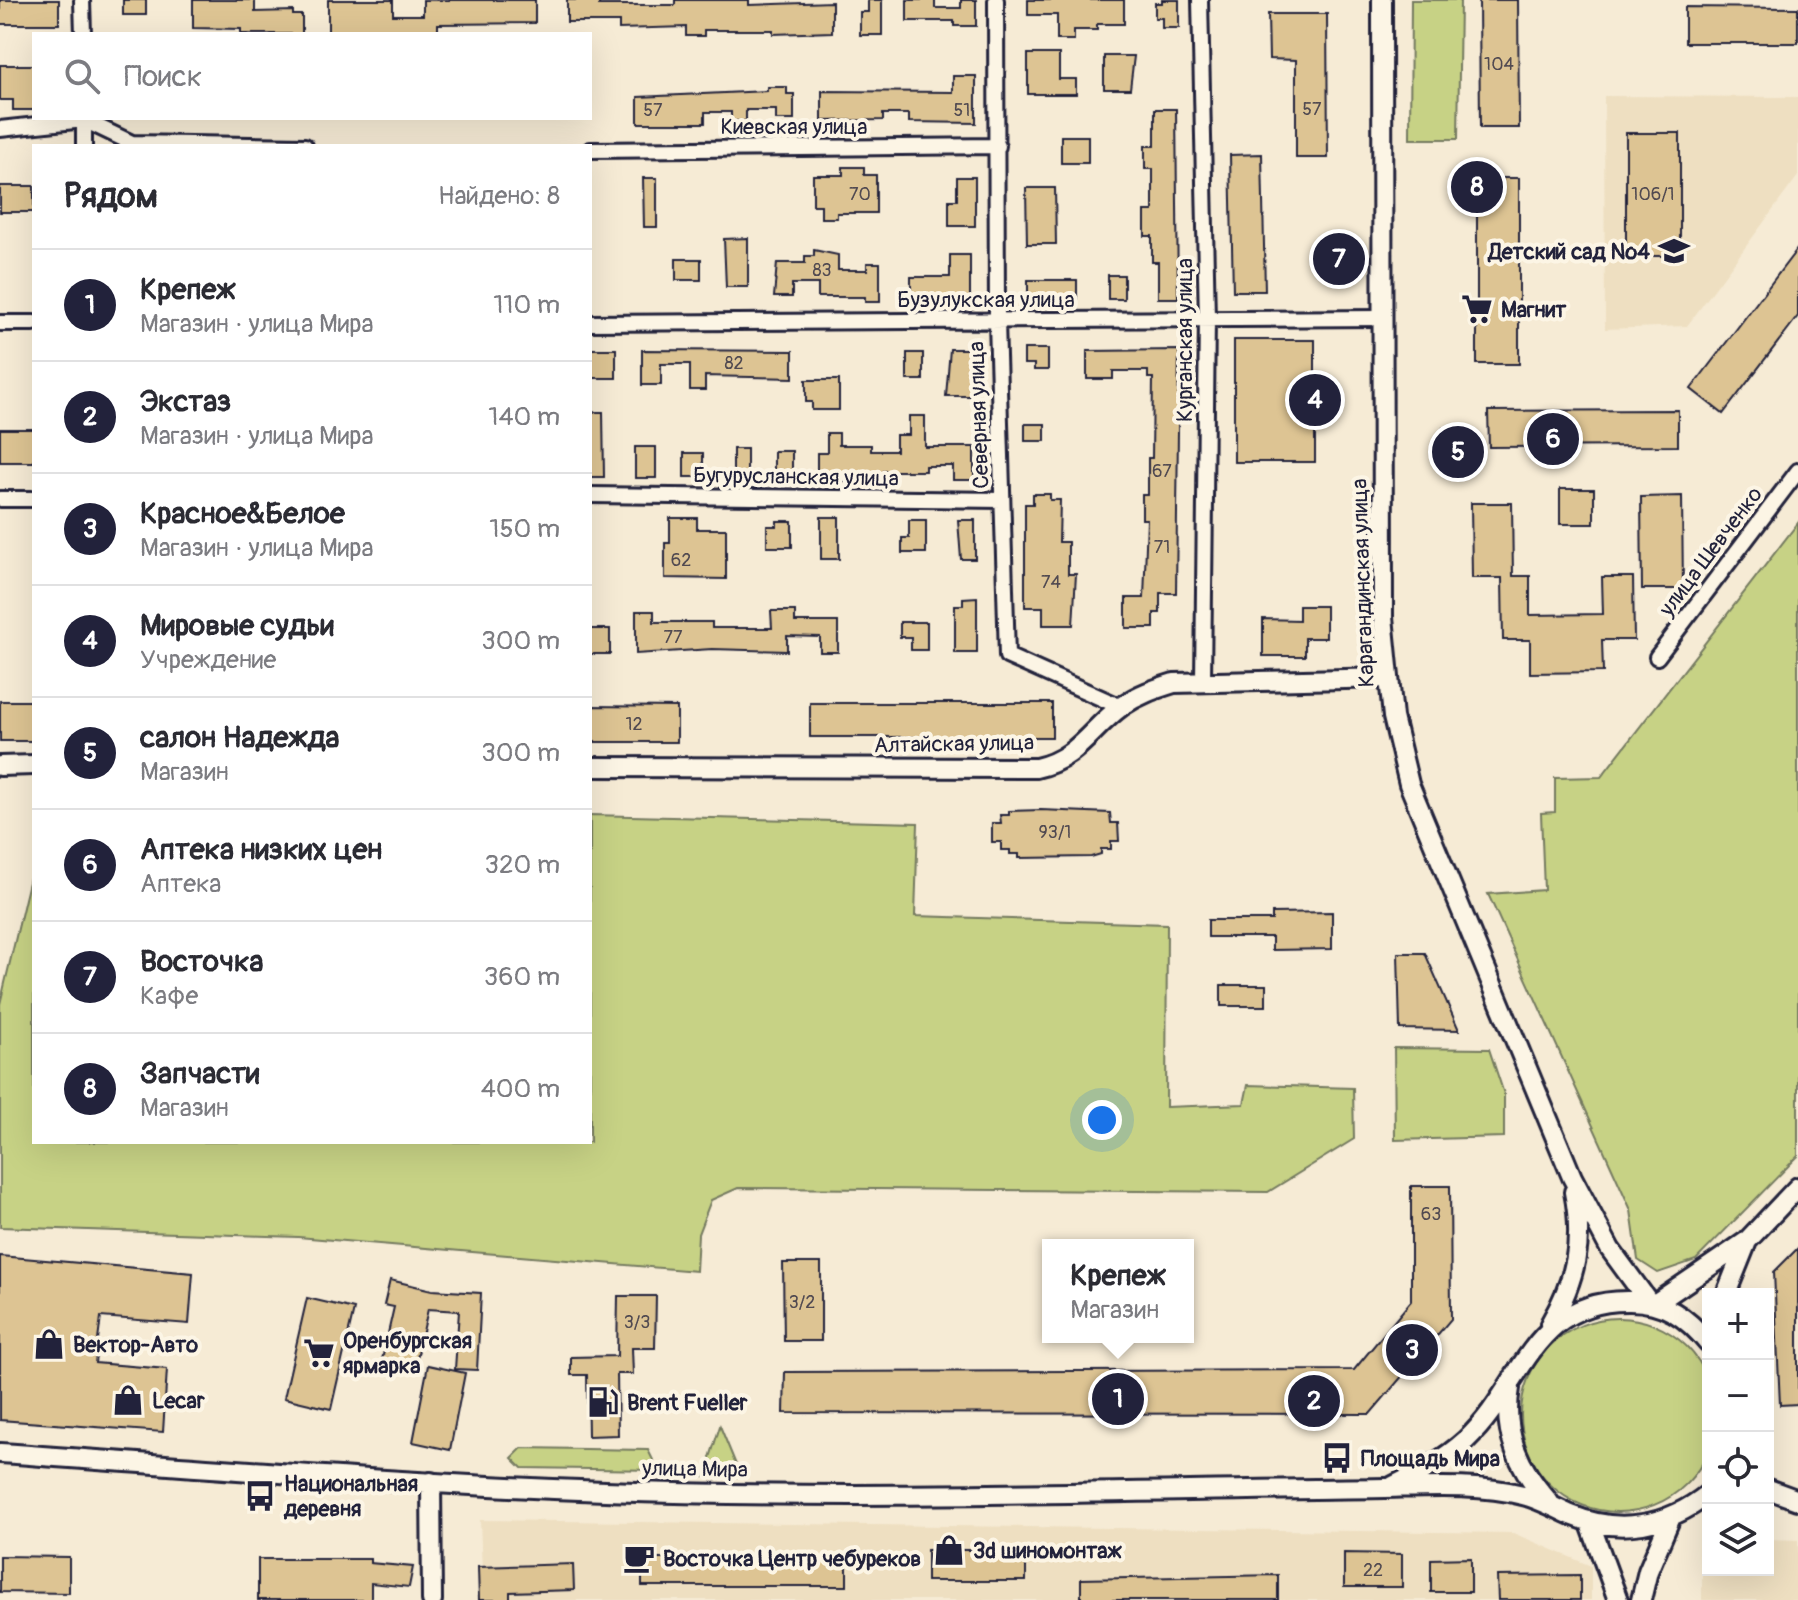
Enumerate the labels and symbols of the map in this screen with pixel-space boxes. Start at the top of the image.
house number: 104 [1484,53,1514,76]
house number: 57 [1302,98,1322,121]
house number: 57 [643,99,663,122]
house number: 51 [954,99,970,122]
street label: Киевская улица [721,113,867,141]
pin: 8 [1451,157,1503,217]
house number: 70 [849,183,871,206]
house number: 106/1 [1631,183,1675,206]
pin: 7 [1313,229,1365,289]
school or university icon: Детский сад №4 [1657,234,1691,268]
place label: Детский сад №4 [1486,238,1650,266]
street label: Курганская улица [1171,258,1199,422]
house number: 83 [812,259,832,282]
street label: Бузулукская улица [897,286,1075,314]
supermarket icon: Магнит [1460,292,1494,326]
place label: Магнит [1501,296,1567,324]
street label: Северная улица [962,341,996,489]
house number: 82 [724,352,744,375]
pin: 4 [1289,370,1341,430]
pin: 6 [1527,409,1579,469]
pin: 5 [1432,422,1484,482]
house number: 67 [1152,460,1172,483]
street label: Бугурусланская улица [693,461,899,493]
street label: Карагандинская улица [1345,478,1381,688]
street label: улица Шевченко [1652,481,1769,623]
house number: 71 [1154,536,1170,559]
house number: 62 [671,549,691,572]
house number: 74 [1041,571,1062,594]
house number: 77 [663,626,683,649]
house number: 12 [625,713,643,736]
street label: Алтайская улица [874,729,1034,759]
house number: 93/1 [1039,821,1071,844]
your location [1082,1100,1122,1140]
house number: 63 [1421,1203,1441,1226]
house number: 3/2 [789,1291,815,1314]
house number: 3/3 [624,1311,650,1334]
pin: 3 [1386,1320,1438,1380]
shop icon: Вектор-Авто [32,1327,66,1361]
place label: Оренбургская ярмарка [343,1327,472,1380]
place label: Вектор-Авто [73,1331,198,1359]
supermarket icon: Оренбургская ярмарка [302,1336,336,1370]
pin: 1 [1092,1369,1144,1429]
pin: 2 [1288,1371,1340,1431]
shop icon: Lecar [111,1383,145,1417]
fuel station icon: Brent Fueller [586,1385,620,1419]
place label: Lecar [152,1387,206,1415]
place label: Brent Fueller [627,1389,749,1417]
bus stop icon: Площадь Мира [1320,1441,1354,1475]
place label: Площадь Мира [1361,1445,1500,1473]
street label: улица Мира [641,1454,748,1484]
place label: Национальная деревня [283,1470,418,1523]
bus stop icon: Национальная деревня [243,1479,277,1513]
shop icon: 3d шиномонтаж [932,1533,966,1567]
place label: 3d шиномонтаж [973,1537,1123,1565]
cafe icon: Восточка Центр чебуреков [622,1541,656,1575]
place label: Восточка Центр чебуреков [663,1545,921,1573]
house number: 22 [1363,1559,1383,1582]

